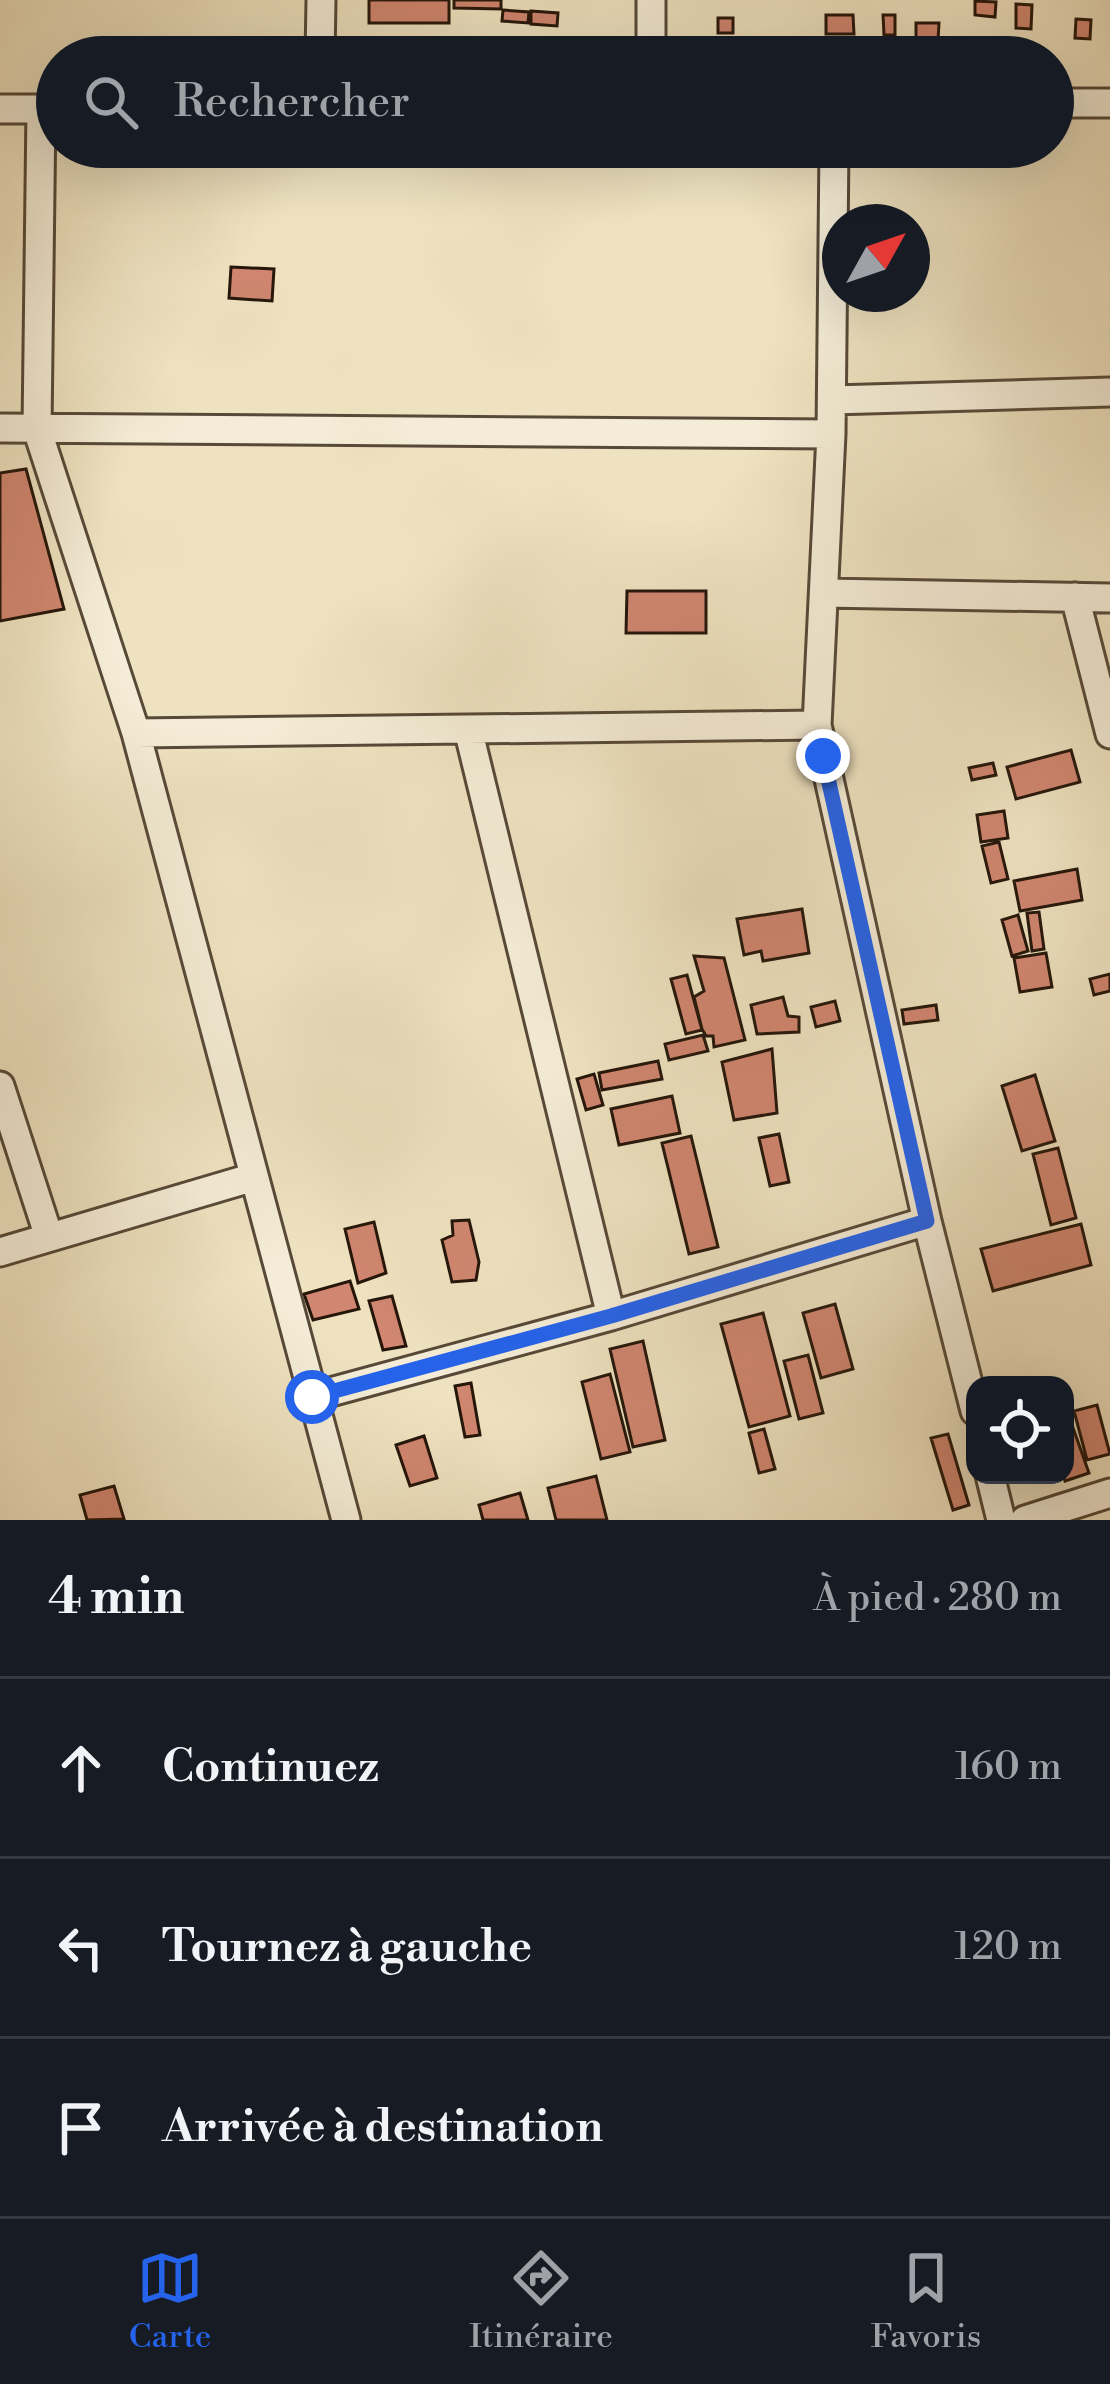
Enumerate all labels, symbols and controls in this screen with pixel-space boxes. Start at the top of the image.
search box [36,36,1074,168]
icon: search [78,69,144,135]
text: Rechercher [174,74,410,131]
north arrow [822,204,930,312]
route end [796,729,850,783]
route start [285,1370,339,1424]
map controls [966,1376,1074,1484]
button: locate [966,1376,1074,1484]
text: 4 min [48,1566,184,1630]
text: À pied · 280 m [813,1574,1062,1623]
icon: ahead [48,1735,114,1801]
text: Continuez [162,1739,379,1796]
text: 160 m [955,1743,1062,1792]
icon: left [48,1915,114,1981]
text: Tournez à gauche [162,1919,532,1976]
text: 120 m [954,1923,1062,1972]
icon: arrive [48,2095,114,2161]
text: Arrivée à destination [162,2099,603,2156]
tab: Carte [129,2245,211,2358]
tab: Itinéraire [469,2245,613,2358]
tab: Favoris [871,2245,981,2358]

